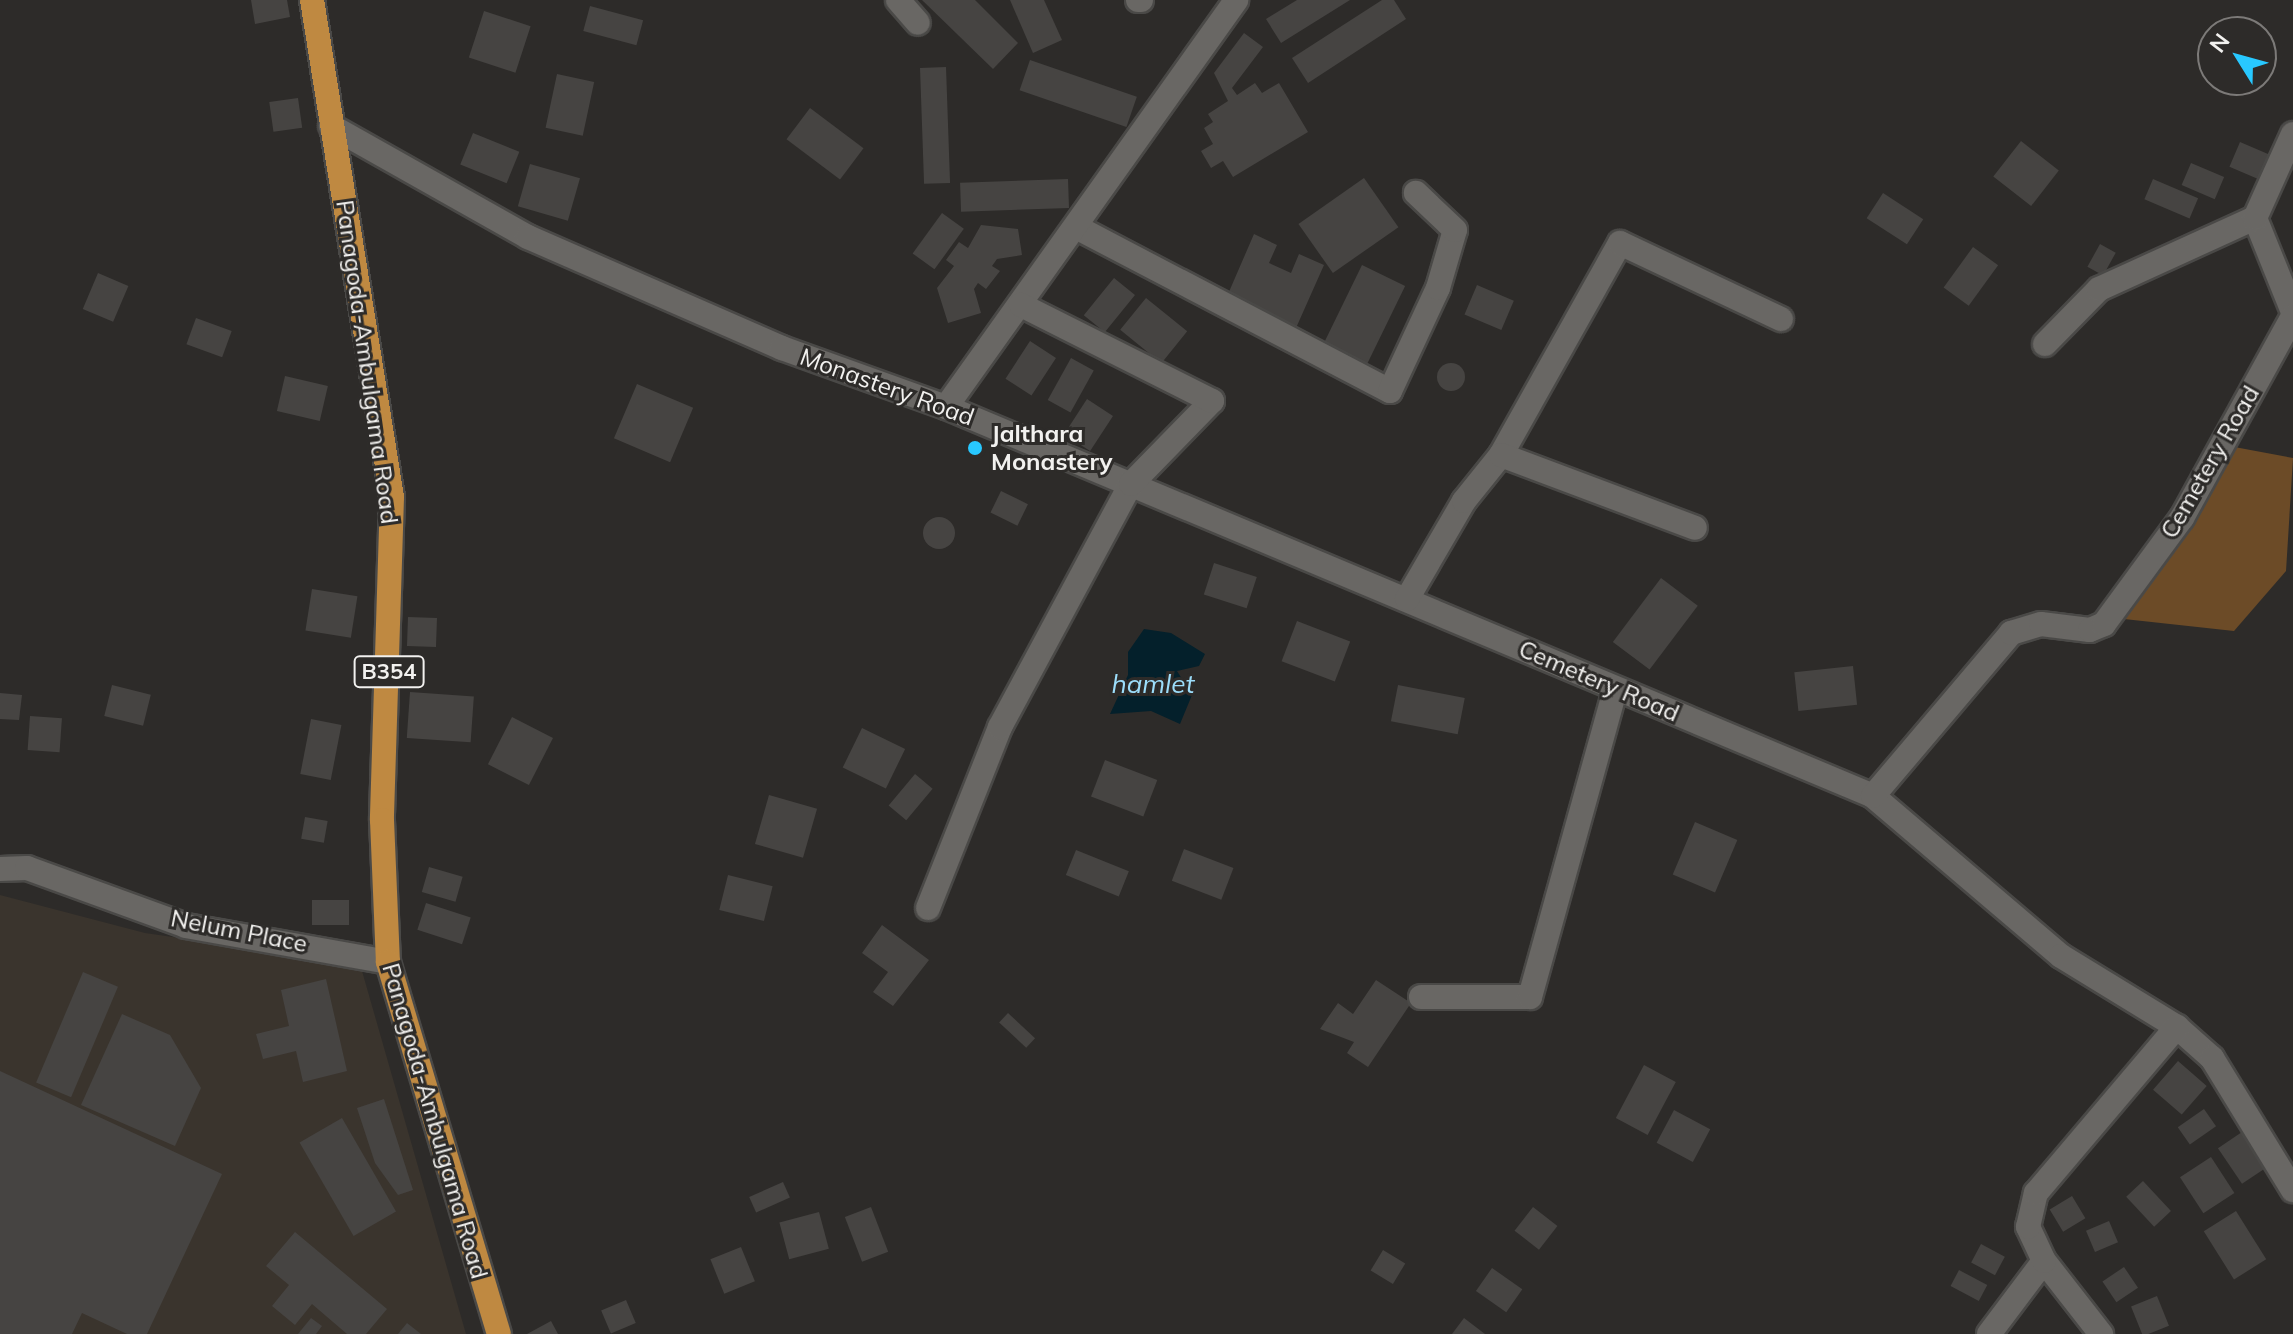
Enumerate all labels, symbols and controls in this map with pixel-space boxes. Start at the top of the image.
north arrow [2197,16,2277,96]
text: N [2203,28,2236,58]
street label: Panagoda-Ambulgama Road [330,198,404,526]
street label: Monastery Road [796,342,978,432]
street label: Cemetery Road [2155,381,2265,543]
place label: Jalthara Monastery [991,420,1113,476]
marker: Jalthara Monastery [966,439,984,457]
street label: Cemetery Road [1515,634,1683,728]
road number: B354 [353,654,425,690]
water label: hamlet [1111,668,1195,700]
street label: Nelum Place [168,904,310,958]
street label: Panagoda-Ambulgama Road [376,960,494,1282]

